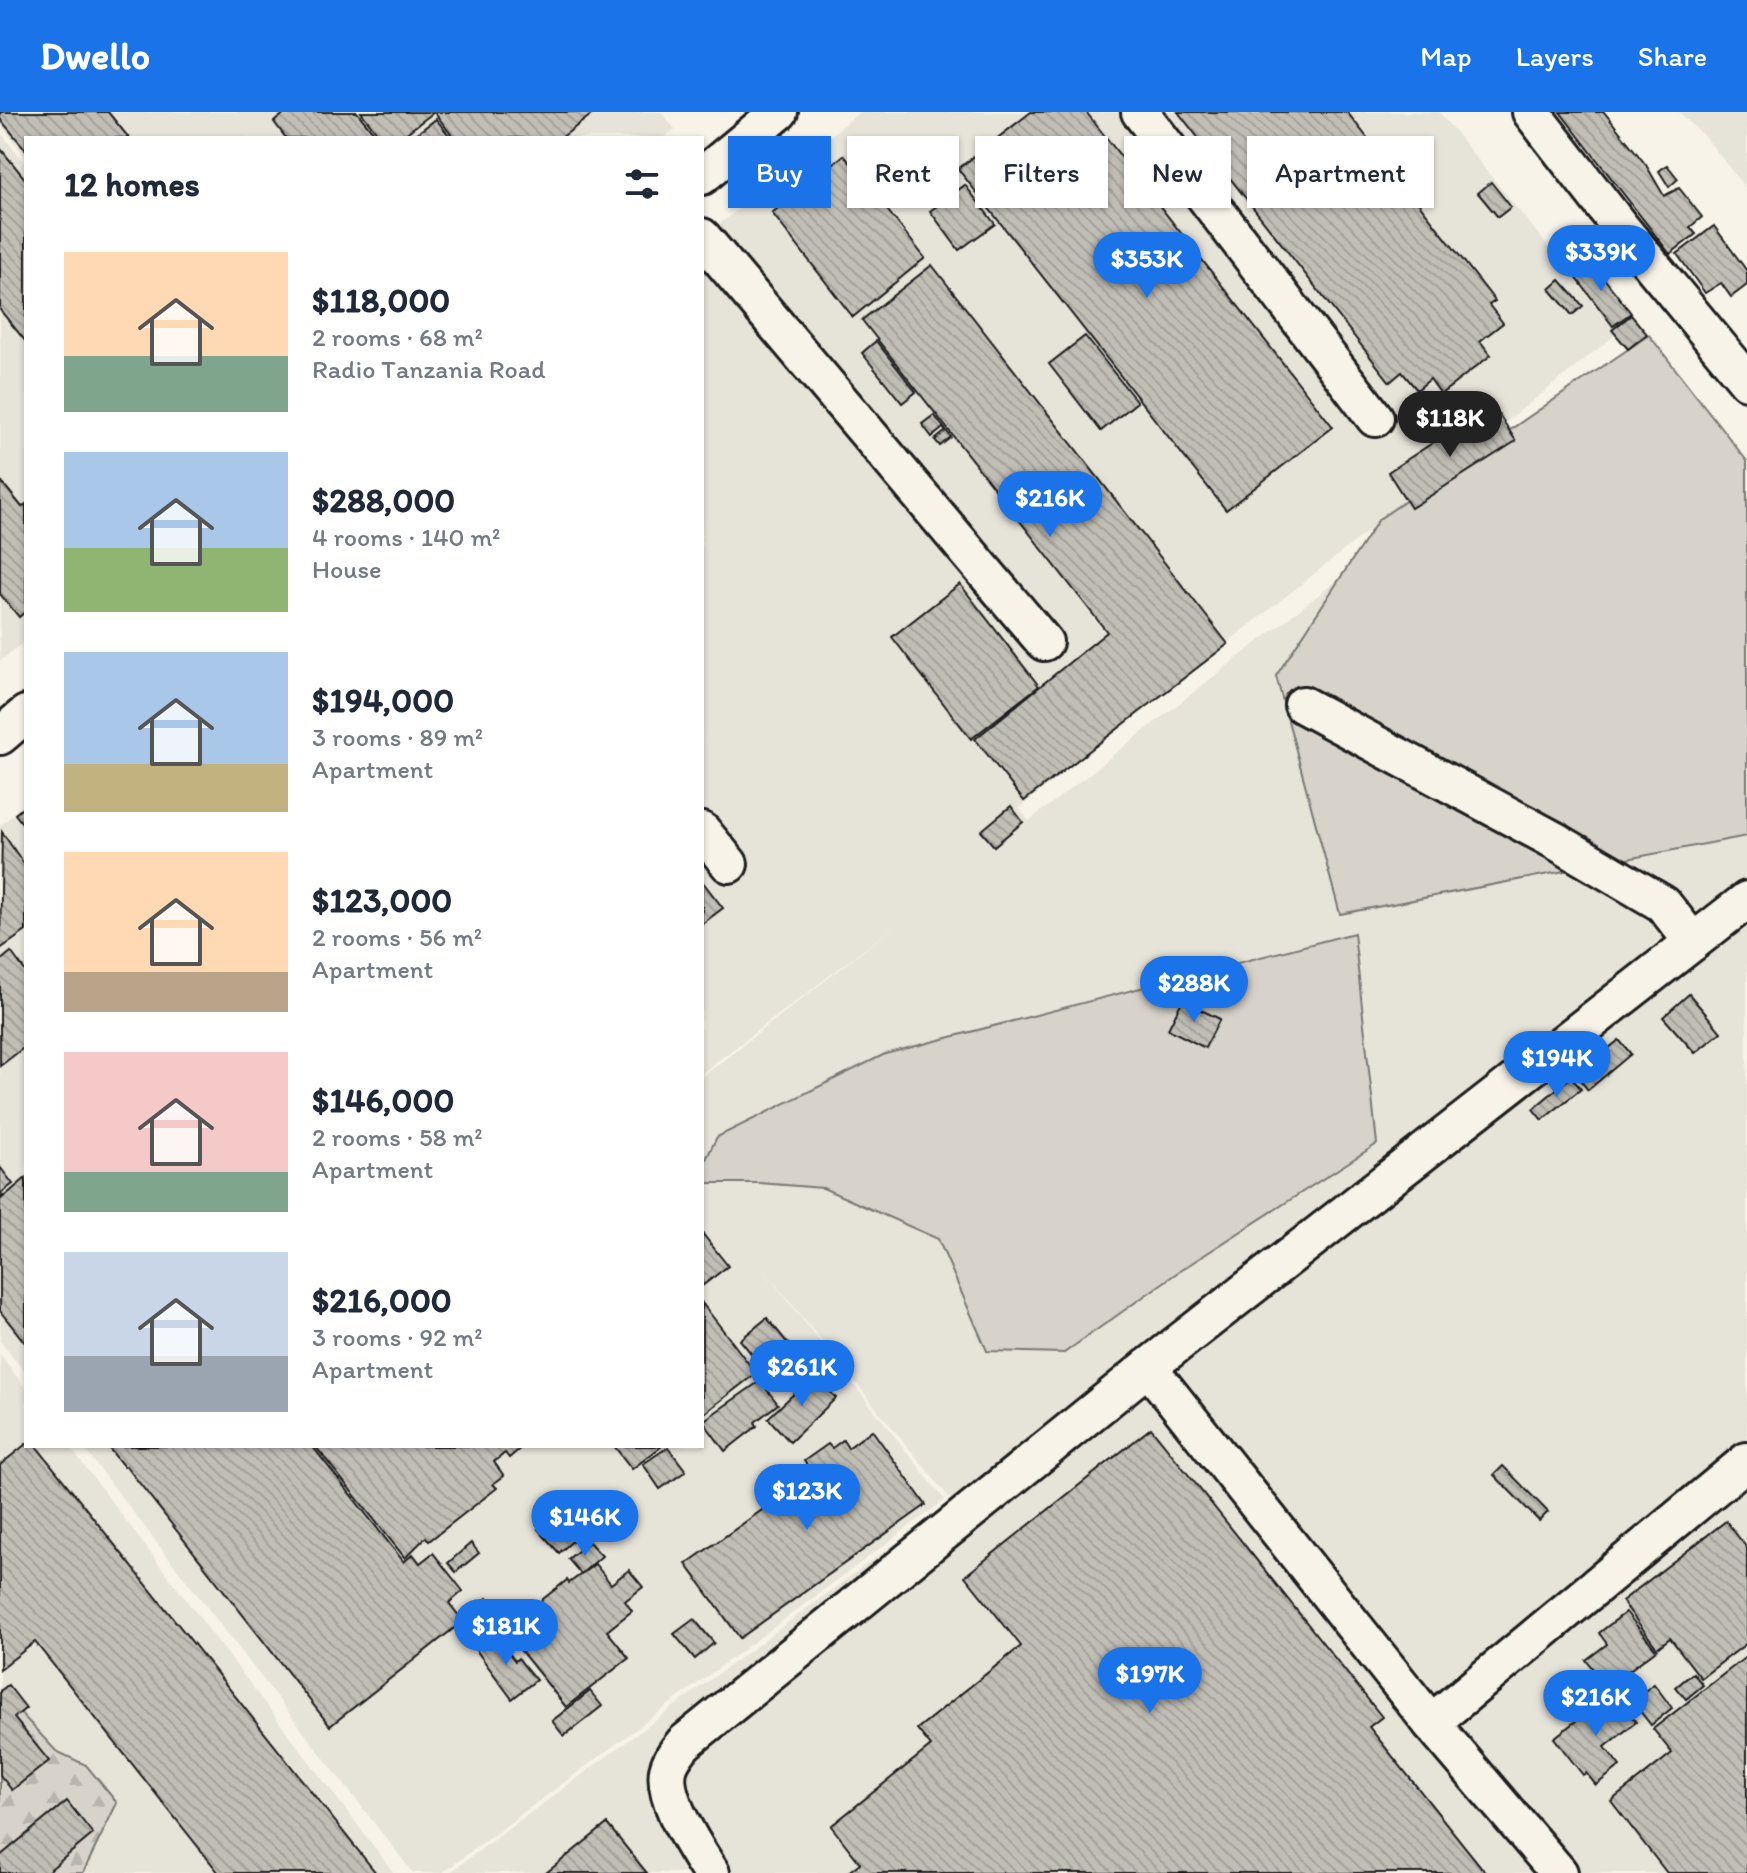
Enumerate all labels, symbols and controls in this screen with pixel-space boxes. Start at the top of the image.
text: Dwello [40,33,150,79]
text: Map [1420,39,1472,73]
text: Layers [1516,39,1594,73]
text: Share [1638,39,1707,73]
chip: Buy [728,136,831,208]
chip: Rent [847,136,959,208]
chip: Filters [975,136,1108,208]
chip: New [1124,136,1231,208]
chip: Apartment [1247,136,1434,208]
icon: filters [620,162,664,206]
text: 12 homes [64,164,200,205]
pin: $339K [1545,225,1657,293]
pin: $353K [1091,232,1203,300]
text: $339K [1565,235,1637,267]
text: $353K [1111,242,1183,274]
text: $118,000 [312,280,450,321]
icon: home [128,284,224,380]
text: 2 rooms · 68 m² [312,321,483,353]
text: Radio Tanzania Road [312,353,546,385]
pin: $118K [1394,391,1506,459]
text: $118K [1416,401,1484,433]
pin: $216K [994,471,1106,539]
text: $288,000 [312,480,455,521]
text: $216K [1015,481,1085,513]
icon: home [128,484,224,580]
text: 4 rooms · 140 m² [312,521,500,553]
text: House [312,553,382,585]
text: $194,000 [312,680,454,721]
icon: home [128,684,224,780]
text: 3 rooms · 89 m² [312,721,483,753]
text: Apartment [312,753,433,785]
text: $123,000 [312,880,452,921]
icon: home [128,884,224,980]
text: 2 rooms · 56 m² [312,921,482,953]
text: Apartment [312,953,433,985]
pin: $288K [1138,956,1250,1024]
text: $288K [1158,966,1230,998]
pin: $194K [1501,1031,1613,1099]
text: $194K [1521,1041,1593,1073]
text: $146,000 [312,1080,454,1121]
icon: home [128,1084,224,1180]
text: 2 rooms · 58 m² [312,1121,483,1153]
text: Apartment [312,1153,433,1185]
text: $216,000 [312,1280,452,1321]
icon: home [128,1284,224,1380]
text: 3 rooms · 92 m² [312,1321,483,1353]
pin: $261K [746,1340,858,1408]
text: $261K [767,1350,837,1382]
text: Apartment [312,1353,433,1385]
pin: $123K [751,1464,863,1532]
text: $123K [772,1474,842,1506]
pin: $146K [529,1490,641,1558]
text: $146K [549,1500,621,1532]
pin: $181K [450,1599,562,1667]
text: $181K [472,1609,540,1641]
pin: $197K [1094,1647,1206,1715]
text: $197K [1116,1657,1184,1689]
pin: $216K [1540,1670,1652,1738]
text: $216K [1561,1680,1631,1712]

